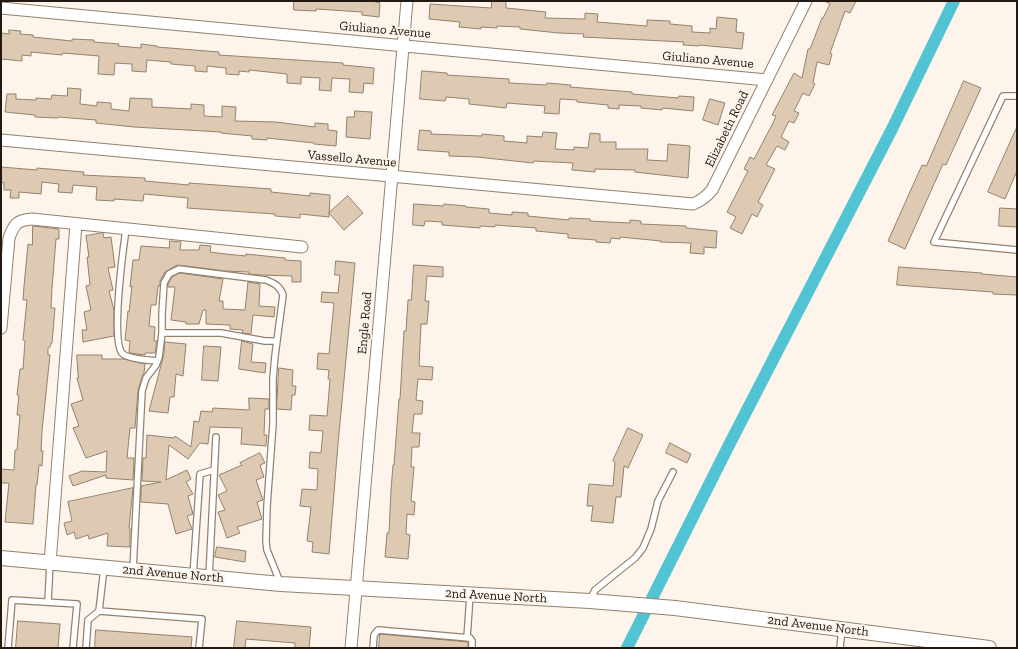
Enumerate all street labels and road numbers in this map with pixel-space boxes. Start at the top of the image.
street label: Giuliano Avenue [339,18,431,42]
street label: Giuliano Avenue [662,48,754,72]
street label: Elizabeth Road [702,88,752,170]
street label: Vassello Avenue [307,147,397,171]
street label: Engle Road [354,291,376,355]
street label: 2nd Avenue North [122,562,224,586]
street label: 2nd Avenue North [445,586,547,606]
street label: 2nd Avenue North [766,612,870,640]

